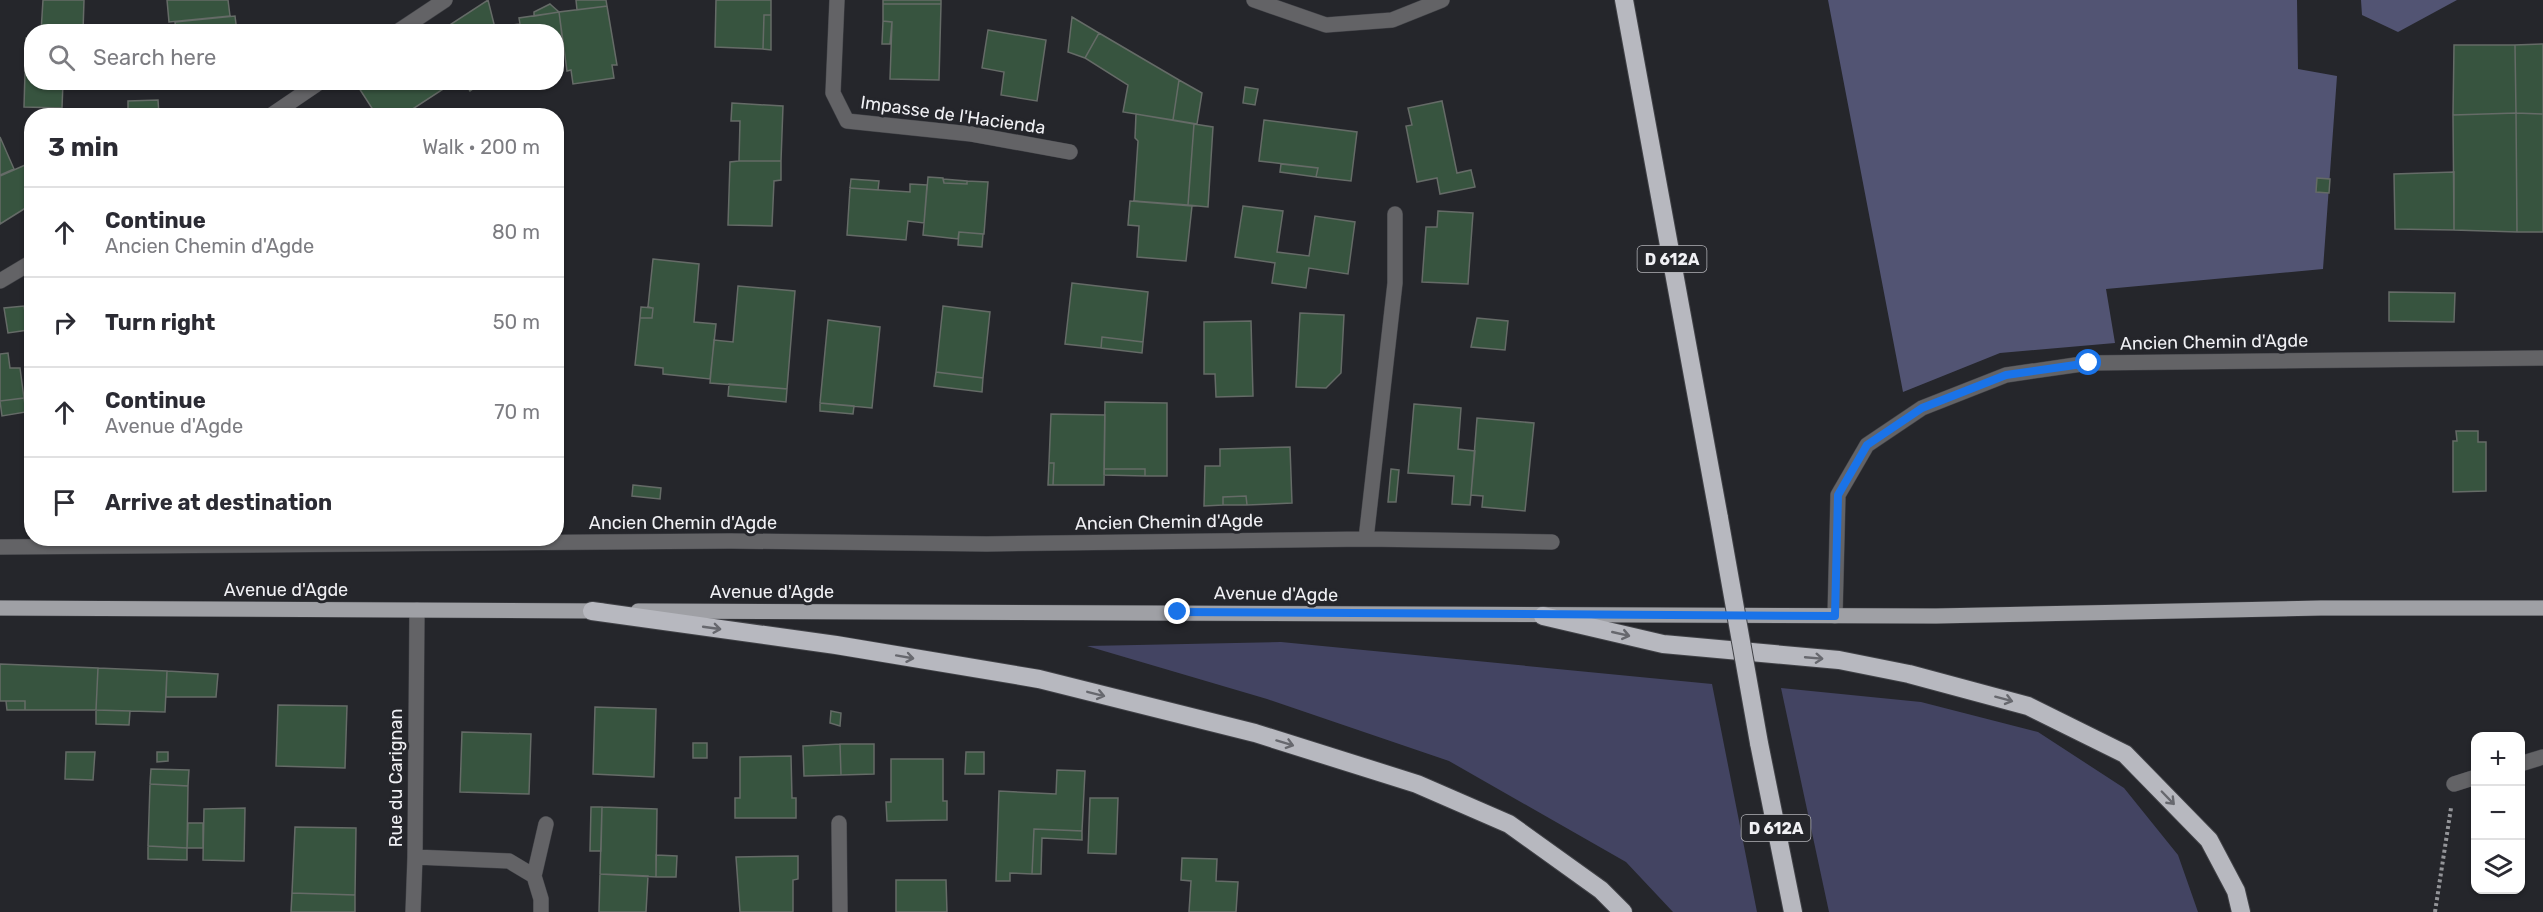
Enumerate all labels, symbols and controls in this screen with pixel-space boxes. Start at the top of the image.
search box [24,24,564,90]
icon: search [45,41,78,74]
text: Search here [93,44,216,71]
street label: Impasse de l'Hacienda [859,91,1047,139]
text: 3 min [48,132,119,163]
text: Walk · 200 m [422,135,540,159]
text: Continue [105,207,206,234]
icon: ahead [48,216,81,249]
text: 80 m [492,220,540,244]
text: Ancien Chemin d'Agde [105,234,314,258]
road number: D 612A [1638,246,1706,272]
icon: right [48,306,81,339]
text: Turn right [105,309,215,336]
text: 50 m [493,310,540,334]
street label: Ancien Chemin d'Agde [2120,329,2308,355]
route start [2075,349,2101,375]
text: Continue [105,387,206,414]
icon: ahead [48,396,81,429]
text: 70 m [494,400,540,424]
text: Avenue d'Agde [105,414,243,438]
icon: arrive [48,486,81,519]
text: Arrive at destination [105,489,332,516]
street label: Ancien Chemin d'Agde [1075,509,1263,535]
street label: Ancien Chemin d'Agde [589,512,777,534]
street label: Avenue d'Agde [224,579,348,601]
street label: Avenue d'Agde [710,581,834,603]
street label: Avenue d'Agde [1214,582,1338,606]
route end [1164,598,1190,624]
one-way arrow [702,622,722,633]
one-way arrow [1611,628,1630,640]
one-way arrow [895,651,914,662]
one-way arrow [1803,653,1823,664]
one-way arrow [1086,688,1105,700]
one-way arrow [1994,694,2013,705]
street label: Rue du Carignan [385,709,407,847]
map controls [2471,732,2525,894]
button: + [2471,732,2525,786]
one-way arrow [1275,738,1294,749]
button: − [2471,786,2525,840]
one-way arrow [2161,791,2176,806]
road number: D 612A [1742,815,1810,841]
button: layers [2471,840,2525,894]

